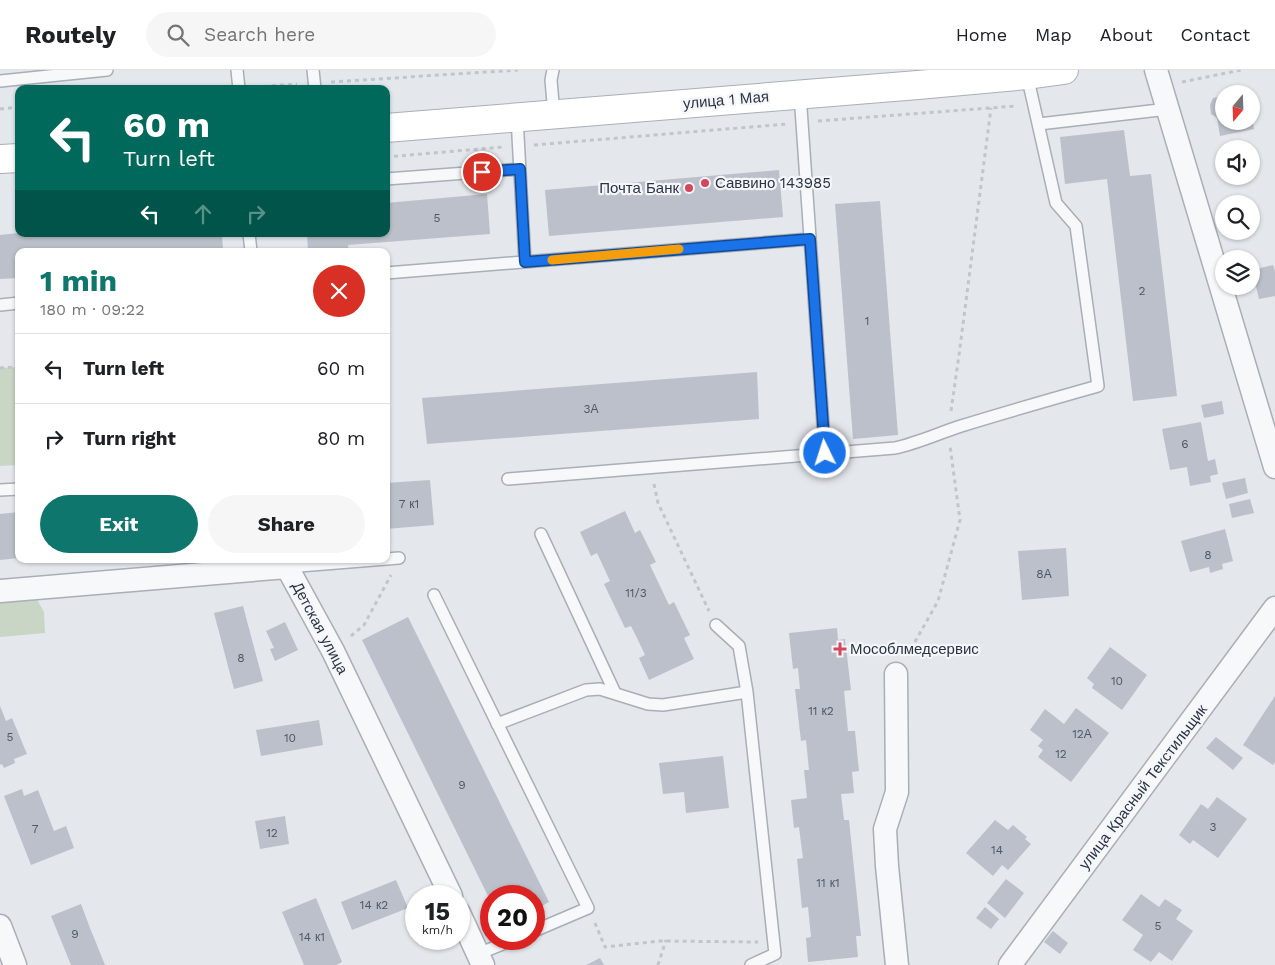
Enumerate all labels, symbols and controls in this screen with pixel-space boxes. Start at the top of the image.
search box [146,12,496,57]
text: Routely [25,21,116,49]
icon: search [164,21,192,49]
text: Search here [204,23,315,46]
text: Home [956,24,1007,45]
text: Map [1035,24,1072,45]
text: About [1100,24,1152,45]
text: Contact [1180,24,1250,45]
north arrow [1215,85,1260,130]
map controls [1215,85,1260,295]
street label: улица 1 Мая [682,87,770,113]
text: 60 m [123,104,210,146]
icon: left [40,105,105,170]
button: sound [1215,140,1260,185]
text: Turn left [123,146,215,171]
pin [461,151,503,193]
icon: arrive [468,158,496,186]
place label: Саввино 143985 [715,174,831,192]
marker: Саввино 143985 [699,177,711,189]
place label: Почта Банк [599,179,679,197]
marker: Почта Банк [683,182,695,194]
button: search [1215,195,1260,240]
icon: left [136,200,164,228]
icon: ahead [189,200,217,228]
icon: right [242,200,270,228]
house number: 5 [434,211,441,225]
button: layers [1215,250,1260,295]
text: 1 min [40,263,117,298]
button: close [313,265,365,317]
house number: 2 [1139,284,1146,298]
text: 180 m · 09:22 [40,300,145,319]
house number: 1 [865,314,869,328]
icon: left [40,355,68,383]
text: Turn left [83,357,164,380]
text: 60 m [317,357,365,380]
house number: 3А [584,402,599,416]
icon: right [40,425,68,453]
position arrow [798,426,850,478]
text: Turn right [83,427,176,450]
text: 80 m [317,427,365,450]
house number: 6 [1181,437,1189,451]
button: Exit [40,495,198,553]
button: Share [208,495,365,553]
house number: 7 к1 [399,497,419,511]
house number: 8 [1204,548,1212,562]
house number: 8А [1036,567,1052,581]
street label: Детская улица [288,579,352,678]
house number: 11/3 [625,586,647,600]
place label: Мособлмедсервис [850,640,979,658]
marker: Мособлмедсервис [834,643,846,655]
house number: 8 [237,651,245,665]
house number: 10 [1111,674,1123,688]
street label: улица Красный Текстильщик [1075,701,1211,873]
house number: 11 к2 [808,704,834,718]
house number: 12А [1072,727,1092,741]
house number: 5 [7,730,14,744]
house number: 10 [284,731,296,745]
house number: 12 [1055,747,1067,761]
house number: 9 [458,778,466,792]
house number: 3 [1210,820,1217,834]
house number: 7 [32,822,39,836]
house number: 12 [266,826,278,840]
house number: 14 [991,843,1003,857]
house number: 11 к1 [816,876,840,890]
speed limit sign: 20 [480,885,545,950]
text: 15 [425,897,450,926]
house number: 14 к2 [360,898,388,912]
house number: 5 [1155,919,1162,933]
text: km/h [422,923,453,937]
house number: 9 [71,927,79,941]
house number: 14 к1 [299,930,325,944]

